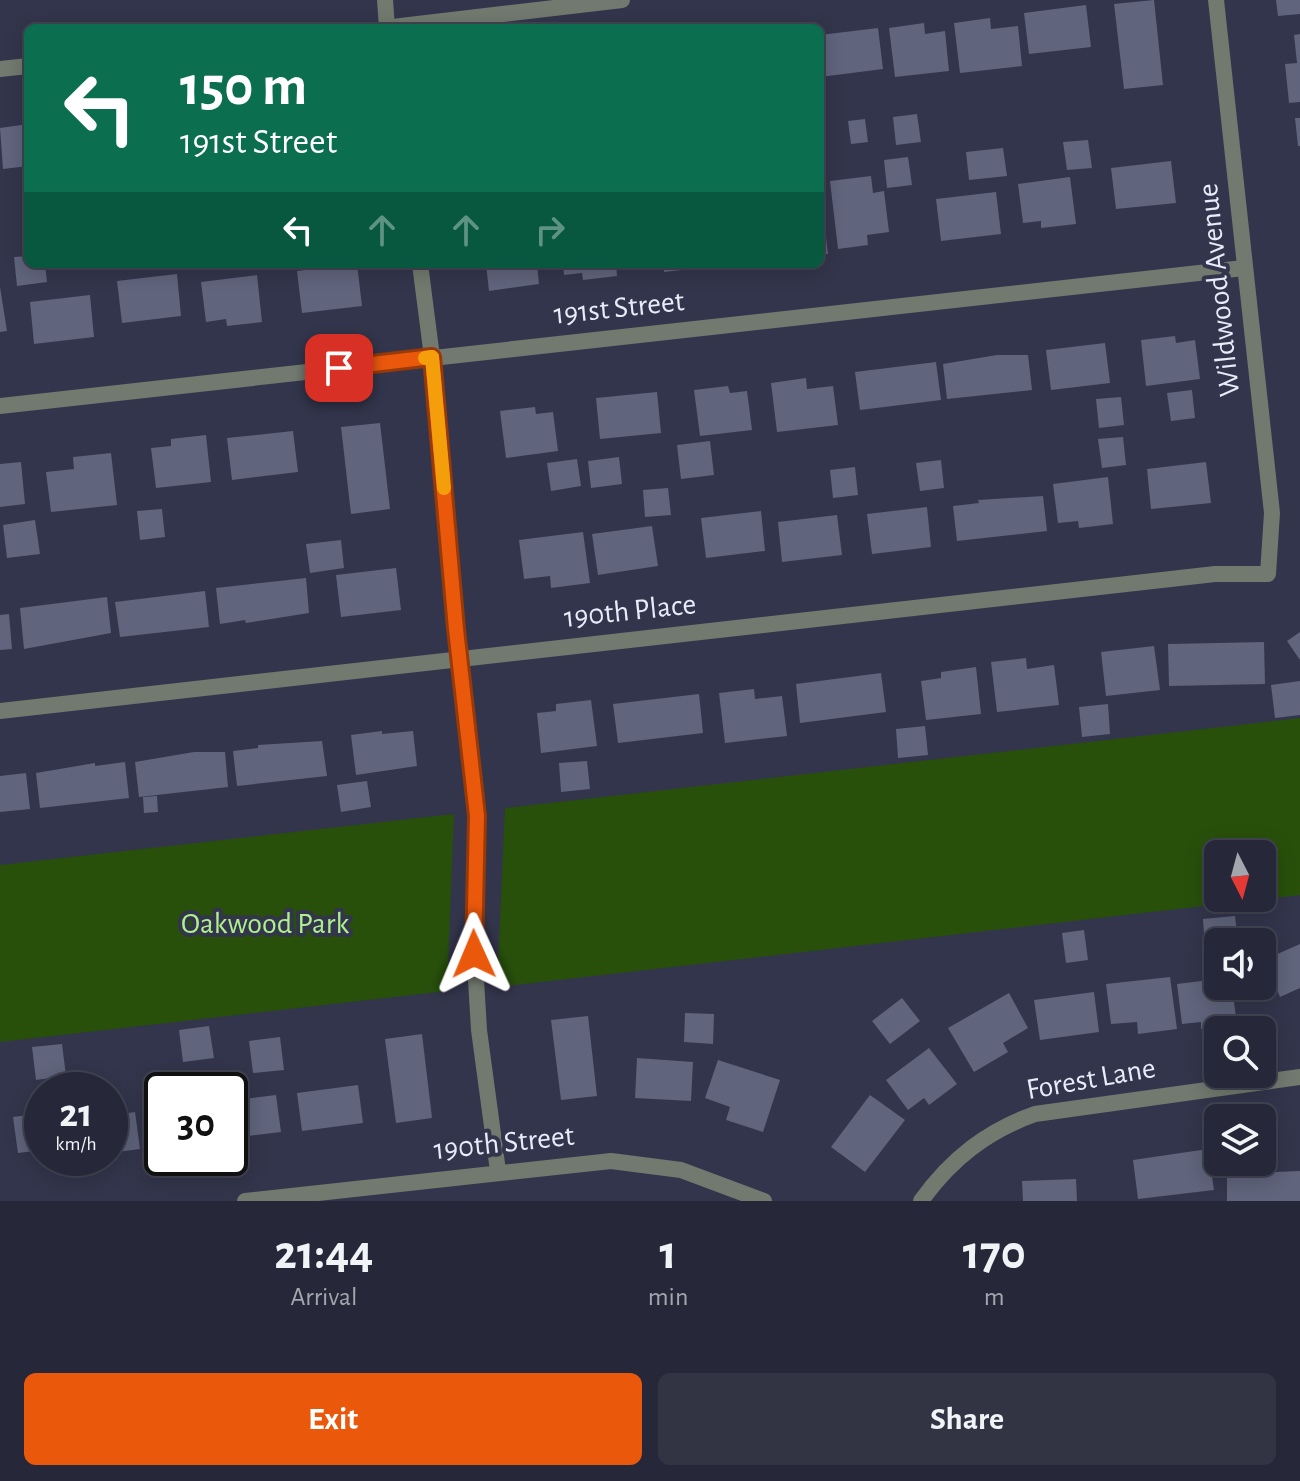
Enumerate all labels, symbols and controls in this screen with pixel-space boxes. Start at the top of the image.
icon: left [48,56,152,160]
text: 150 m [180,59,307,115]
text: 191st Street [180,124,337,160]
street label: Wildwood Avenue [1193,182,1245,398]
icon: left [276,208,320,252]
icon: ahead [360,208,404,252]
icon: ahead [444,208,488,252]
icon: right [528,208,572,252]
street label: 191st Street [552,286,686,330]
pin [305,334,373,402]
icon: arrive [317,346,361,390]
street label: 190th Place [562,589,698,633]
north arrow [1204,840,1276,912]
map controls [1204,840,1276,1176]
park label: Oakwood Park [181,909,349,939]
position arrow [432,912,516,996]
button: sound [1204,928,1276,1000]
button: search [1204,1016,1276,1088]
street label: Forest Lane [1024,1053,1158,1105]
speed limit sign: 30 [144,1072,248,1176]
text: 21 [59,1094,93,1134]
button: layers [1204,1104,1276,1176]
street label: 190th Street [432,1121,576,1165]
text: km/h [55,1134,97,1154]
text: 21:44 [274,1230,373,1278]
text: 1 [659,1230,677,1278]
text: 170 [963,1230,1026,1278]
text: Arrival [290,1284,357,1310]
text: min [648,1284,688,1310]
text: m [984,1284,1005,1310]
button: Exit [24,1373,642,1465]
button: Share [658,1373,1276,1465]

